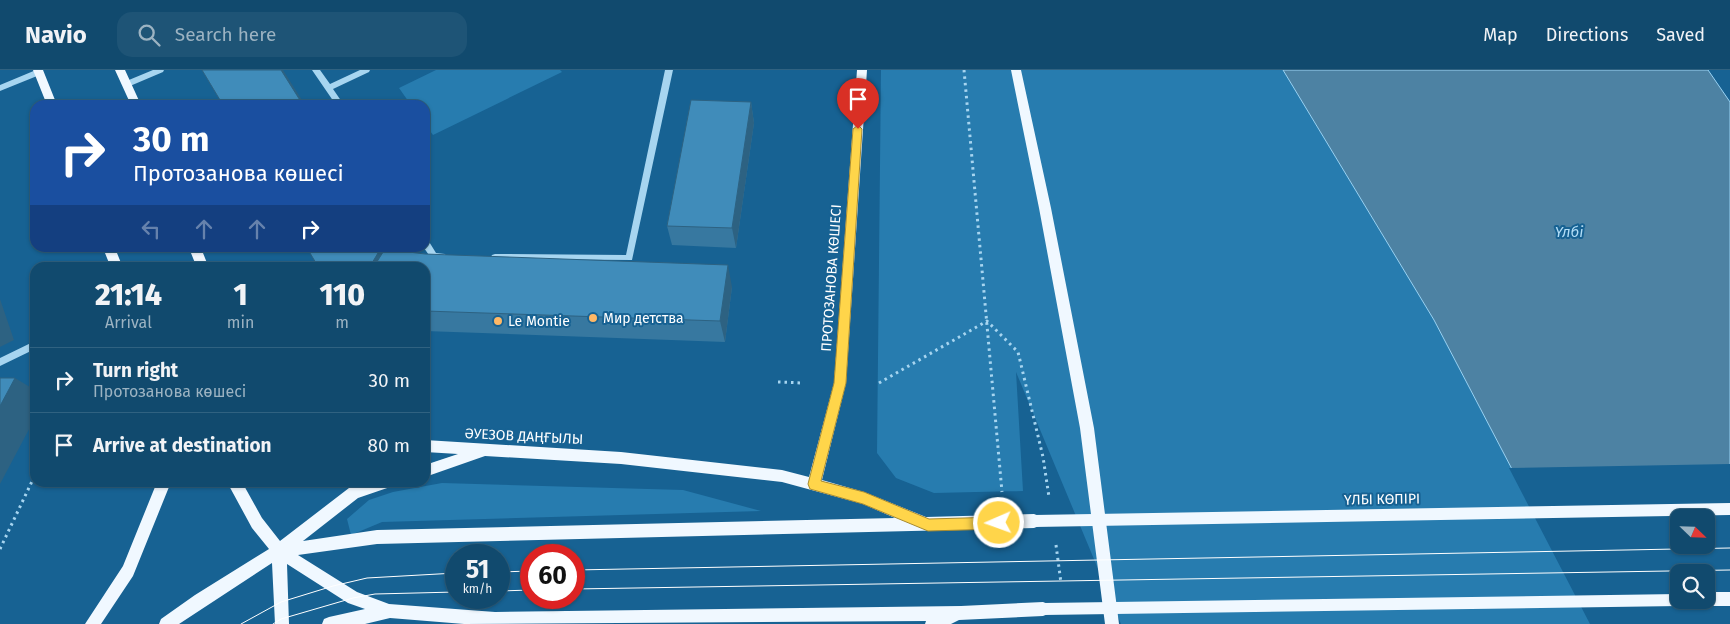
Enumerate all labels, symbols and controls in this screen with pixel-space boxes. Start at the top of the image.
search box [117,12,467,57]
text: Navio [25,21,87,49]
icon: search [135,21,163,49]
text: Search here [175,23,276,46]
text: Map [1483,24,1518,46]
text: Directions [1546,24,1628,46]
text: Saved [1656,24,1705,46]
pin [837,78,879,129]
icon: arrive [844,85,872,113]
text: 30 m [133,118,210,160]
icon: right [50,120,115,185]
text: Протозанова көшесі [133,160,344,187]
street label: ПРОТОЗАНОВА КӨШЕСІ [818,204,845,352]
icon: left [137,215,165,243]
icon: ahead [190,215,218,243]
icon: ahead [243,215,271,243]
icon: right [296,215,324,243]
water label: Үлбі [1555,223,1583,241]
text: 21:14 [95,277,162,313]
text: 1 [234,277,248,313]
text: 110 [319,277,365,313]
place label: Мир детства [603,310,684,327]
marker: Мир детства [587,312,599,324]
text: Arrival [105,313,152,332]
text: min [227,313,254,332]
text: m [335,313,349,332]
place label: Le Montie [508,313,570,330]
marker: Le Montie [492,315,504,327]
text: Turn right [93,359,178,382]
icon: right [50,366,78,394]
text: 30 m [369,369,410,392]
text: Протозанова көшесі [93,382,246,401]
street label: ӘУЕЗОВ ДАҢҒЫЛЫ [464,425,584,448]
icon: arrive [50,431,78,459]
text: Arrive at destination [93,434,272,457]
text: 80 m [368,434,410,457]
street label: ҮЛБІ КӨПІРІ [1344,490,1420,509]
position arrow [972,496,1024,548]
north arrow [1670,509,1715,554]
map controls [1670,509,1715,609]
speed limit sign: 60 [520,544,585,609]
text: 51 [466,555,489,585]
button: search [1670,564,1715,609]
text: km/h [463,582,492,596]

